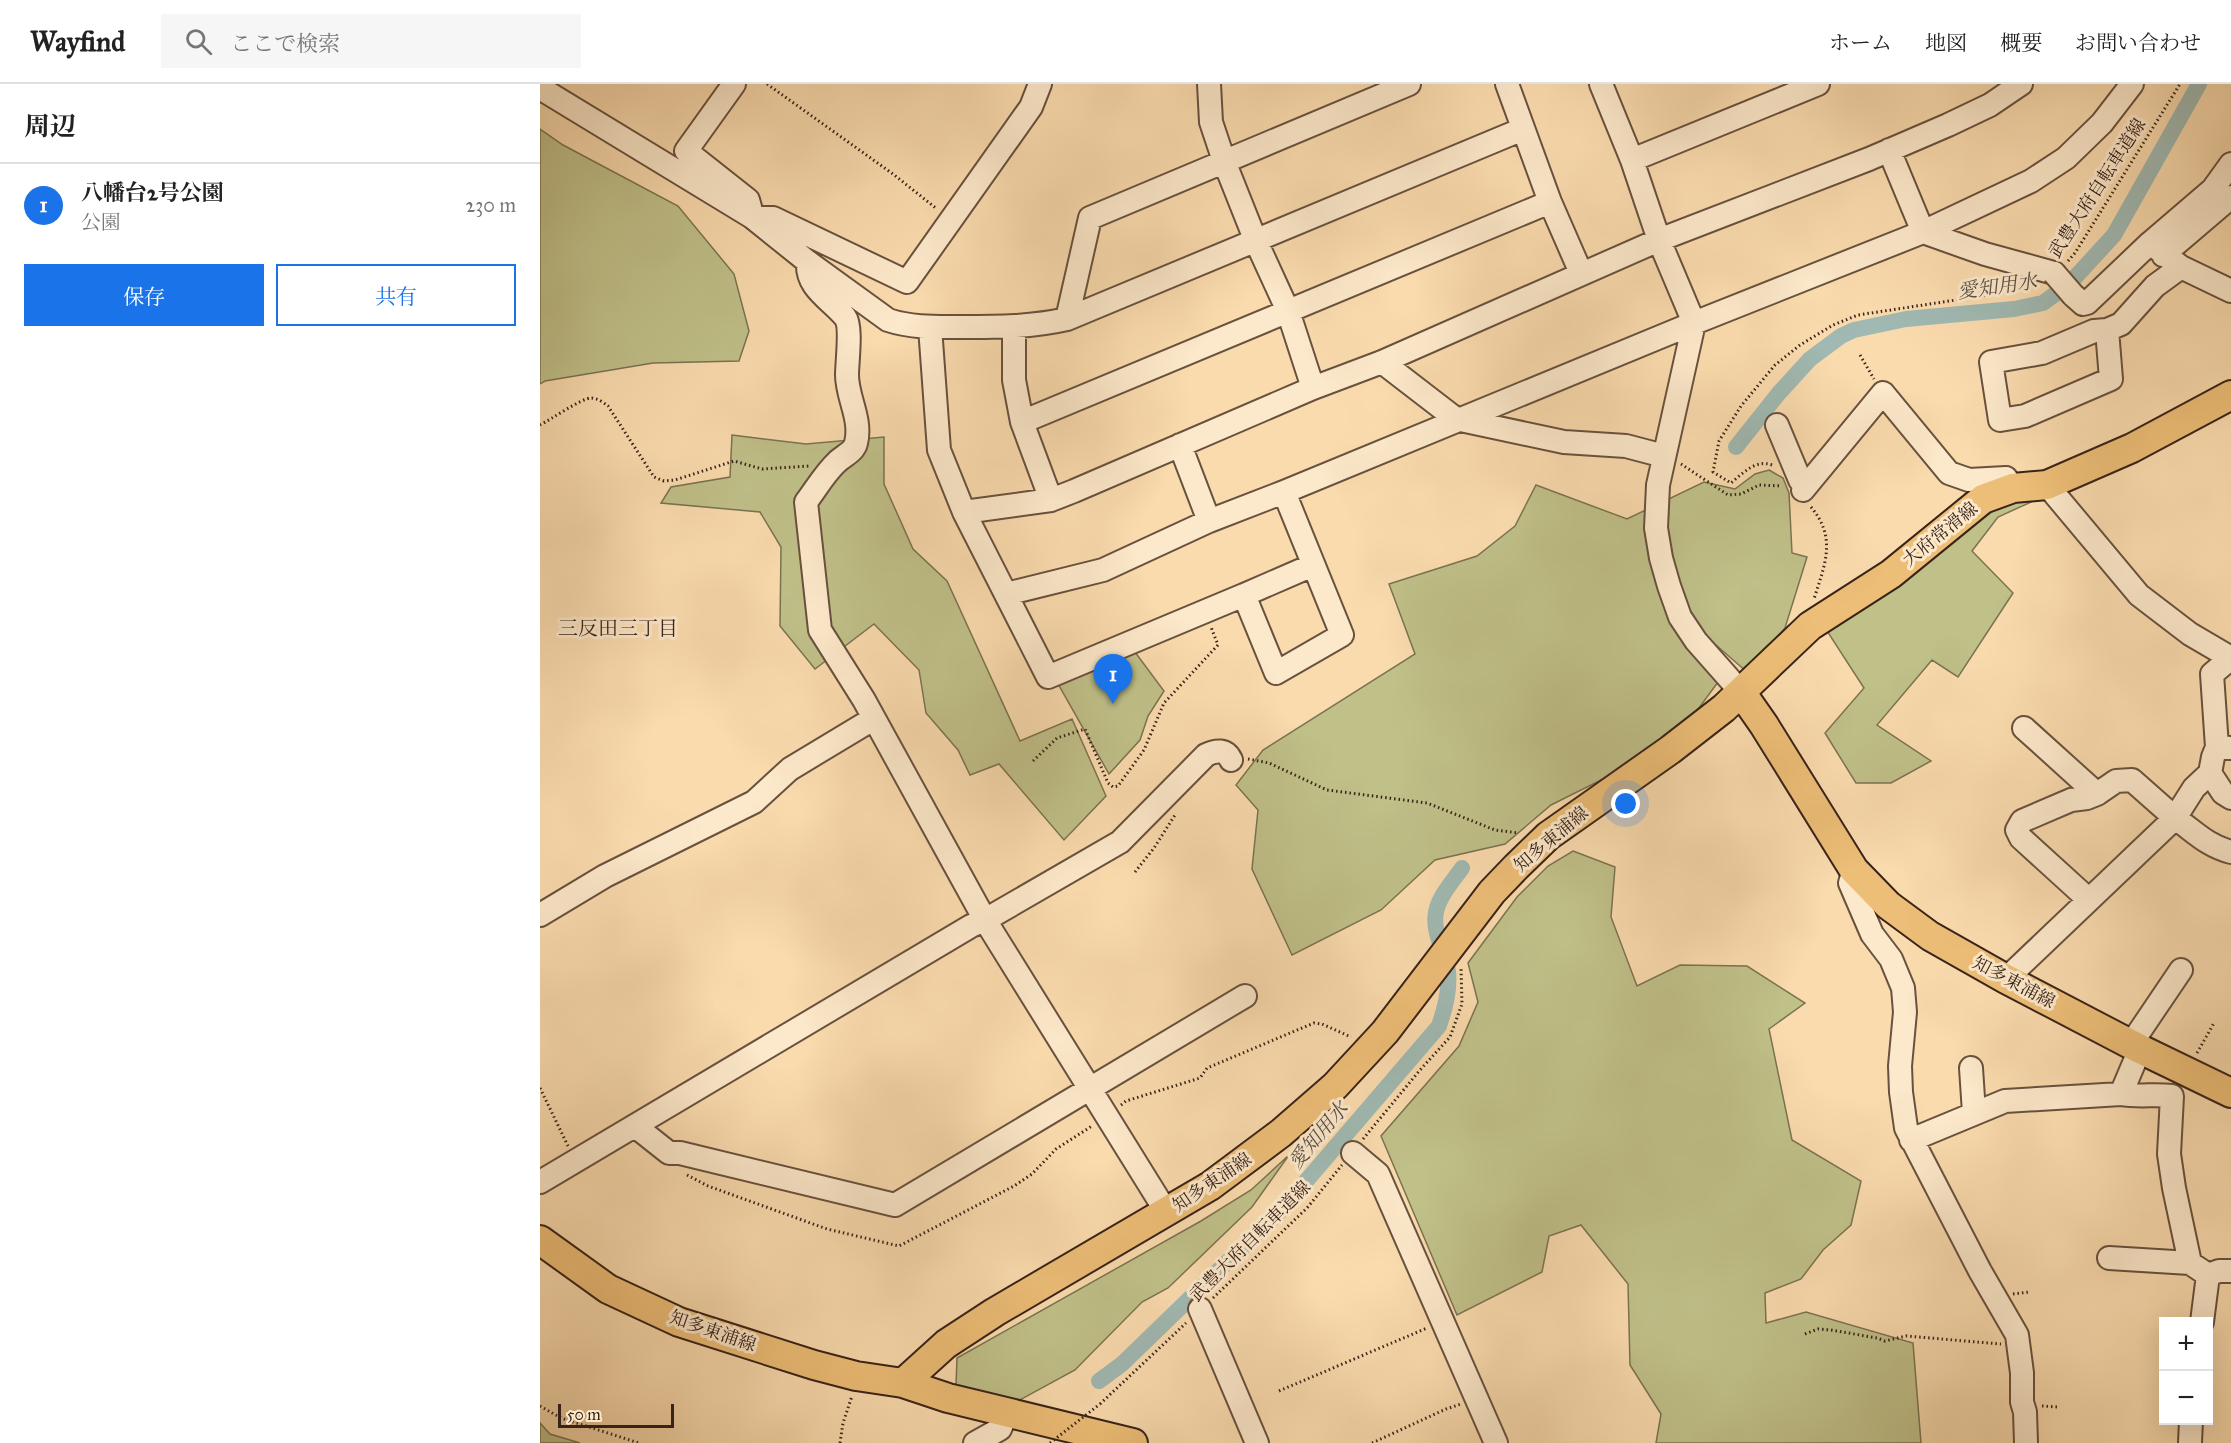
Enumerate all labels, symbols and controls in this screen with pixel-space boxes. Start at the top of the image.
search box [161,14,581,68]
text: Wayfind [30,24,125,59]
icon: search [182,25,215,58]
text: ここで検索 [230,30,340,57]
text: ホーム [1829,30,1892,56]
text: 地図 [1925,30,1967,56]
text: 概要 [2000,30,2042,56]
text: お問い合わせ [2075,30,2201,56]
text: 周辺 [24,110,76,142]
street label: 武豊大府自転車道線 [2044,114,2150,262]
text: 八幡台2号公園 [81,179,224,206]
text: 1 [40,193,47,217]
text: 230 m [465,193,516,217]
text: 公園 [81,210,121,234]
button: 保存 [24,264,264,326]
button: 共有 [276,264,516,326]
water label: 愛知用水 [1956,268,2040,303]
street label: 大府常滑線 [1898,497,1982,571]
district label: 三反田三丁目 [558,616,678,640]
pin: 1 [1094,654,1132,704]
your location [1611,789,1640,818]
street label: 知多東浦線 [1509,802,1593,876]
street label: 知多東浦線 [1969,951,2059,1013]
water label: 愛知用水 [1283,1095,1354,1173]
street label: 知多東浦線 [1169,1148,1255,1216]
street label: 武豊大府自転車道線 [1185,1176,1315,1306]
street label: 知多東浦線 [667,1306,759,1356]
map controls [2159,1317,2213,1425]
button: + [2159,1317,2213,1371]
button: − [2159,1371,2213,1425]
scale bar [558,1401,674,1428]
text: 50 m [567,1405,601,1424]

